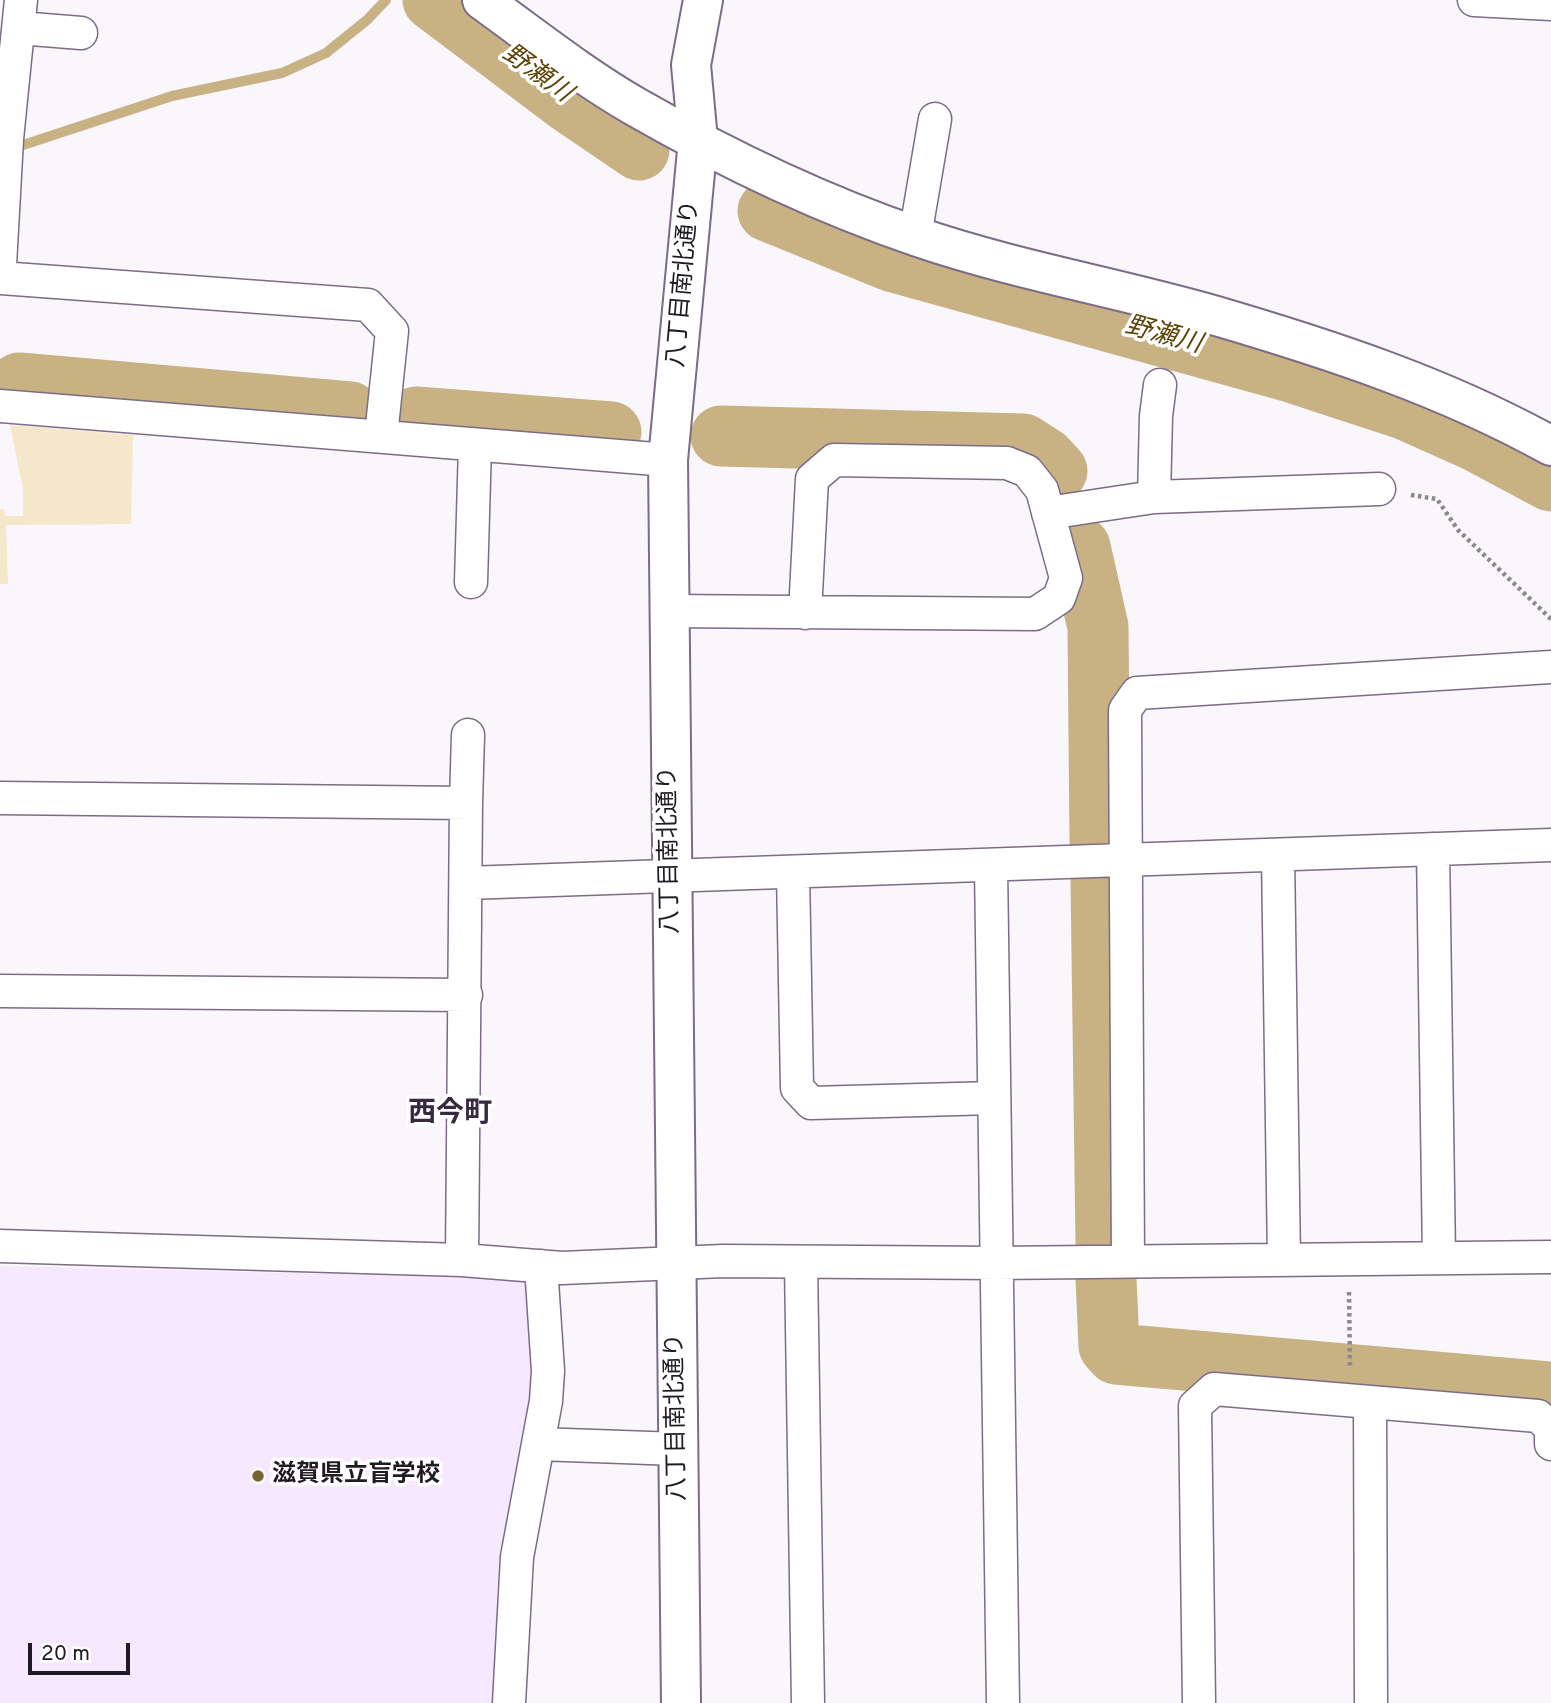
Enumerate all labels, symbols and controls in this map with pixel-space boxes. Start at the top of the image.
water label: 野瀬川 [495,39,577,111]
street label: 八丁目南北通り [663,199,707,369]
water label: 野瀬川 [1121,312,1205,362]
street label: 八丁目南北通り [655,766,687,934]
district label: 西今町 [408,1098,492,1132]
street label: 八丁目南北通り [662,1333,694,1501]
place label: 滋賀県立盲学校 [272,1462,440,1490]
marker: 滋賀県立盲学校 [250,1468,266,1484]
scale bar [32,1630,133,1674]
text: 20 m [41,1641,90,1668]

